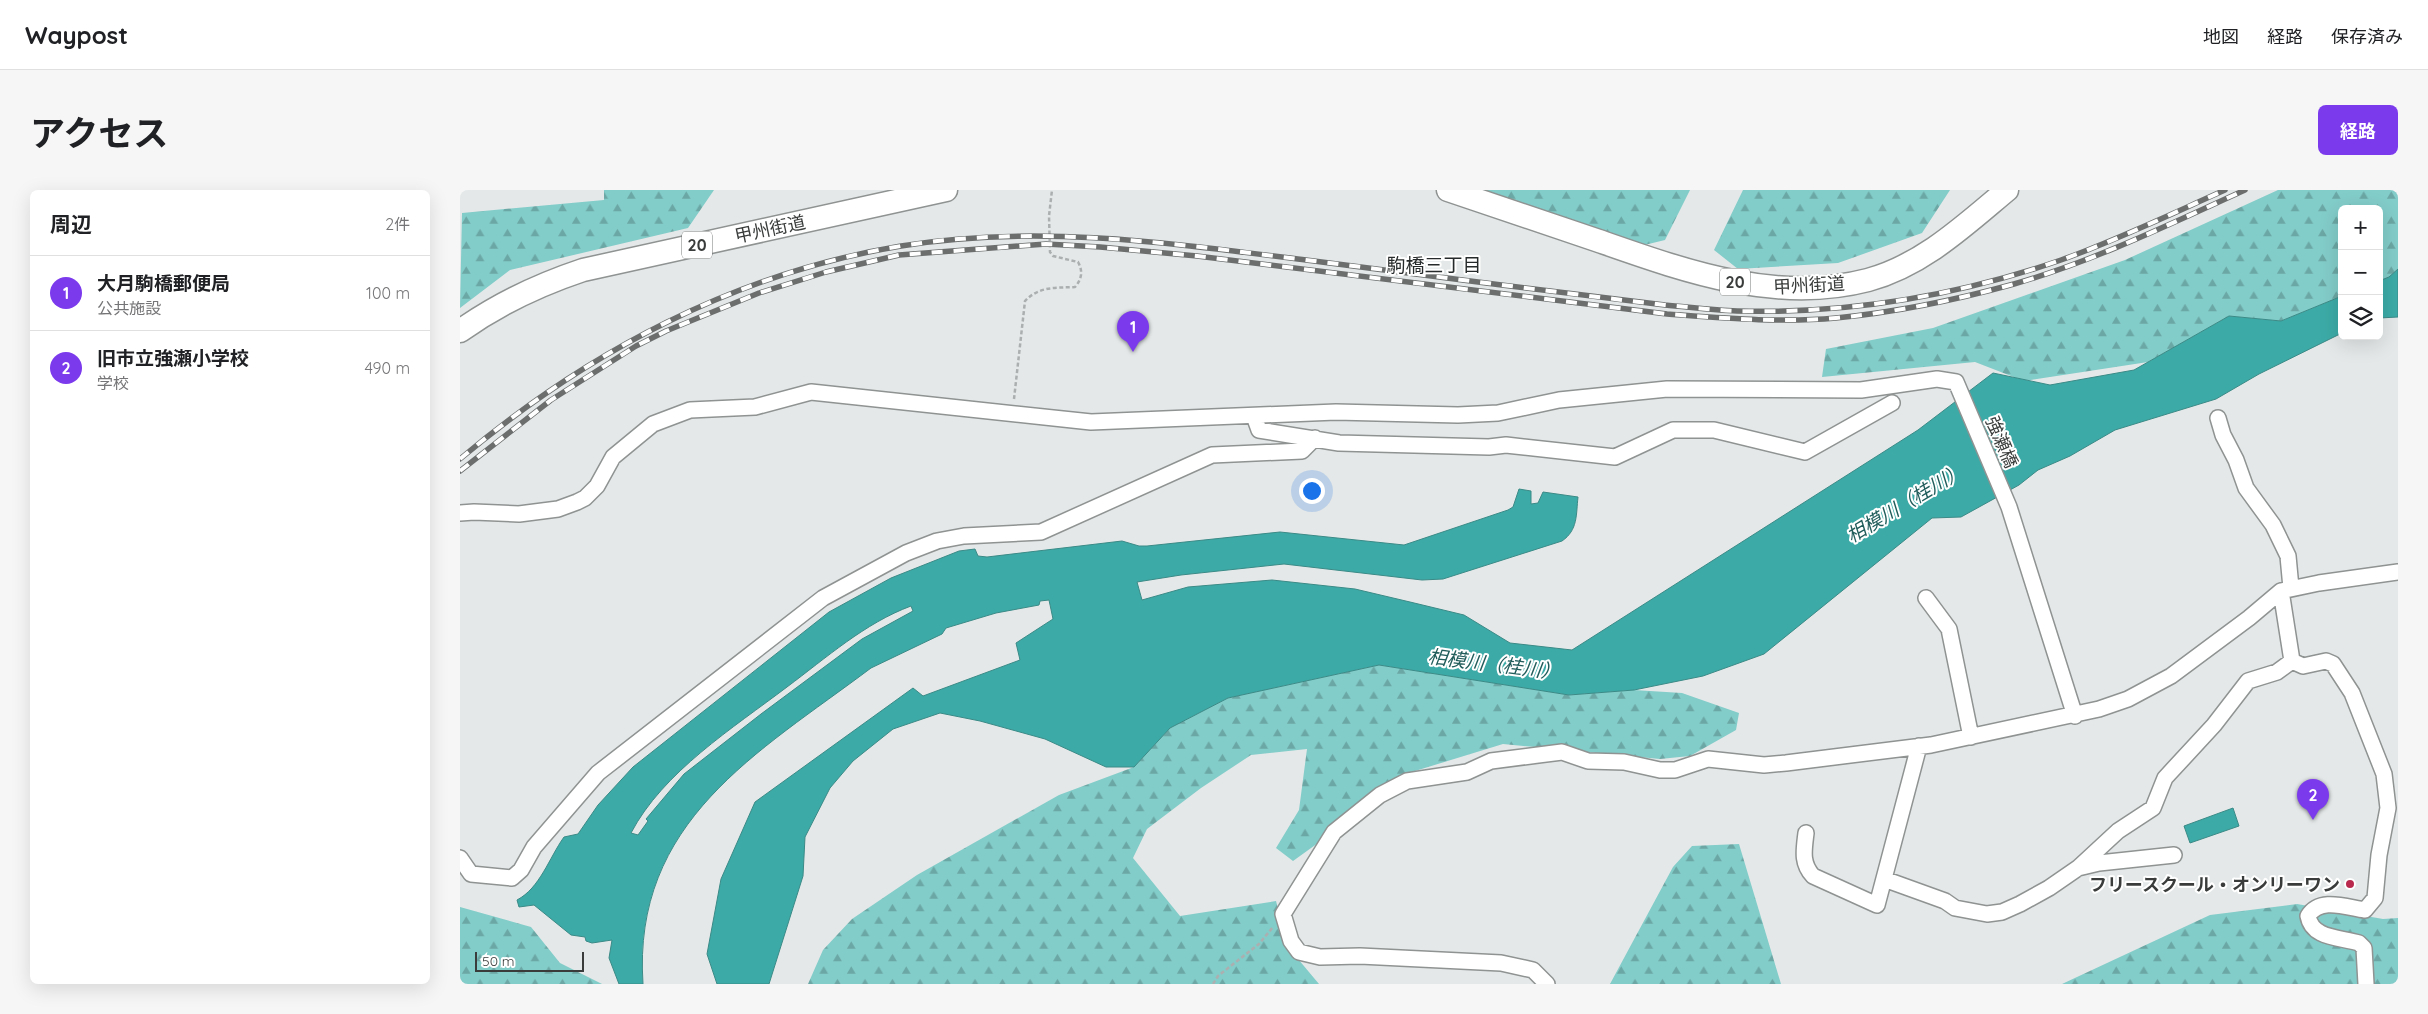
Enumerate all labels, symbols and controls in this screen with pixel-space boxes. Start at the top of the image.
text: Waypost [25,20,128,50]
text: 地図 [2203,25,2239,48]
text: 経路 [2267,25,2303,48]
text: 保存済み [2331,25,2403,48]
button: 経路 [2318,105,2398,155]
text: アクセス [30,111,168,155]
map controls [2338,205,2383,340]
button: + [2338,205,2383,250]
street label: 甲州街道 [732,210,808,248]
text: 周辺 [50,211,92,237]
text: 2件 [385,214,410,234]
road number: 20 [682,232,712,258]
button: − [2338,250,2383,295]
district label: 駒橋三丁目 [1386,253,1482,277]
road number: 20 [1720,268,1750,295]
text: 大月駒橋郵便局 [97,271,230,295]
street label: 甲州街道 [1772,272,1846,298]
text: 1 [63,283,69,303]
text: 100 m [366,283,410,303]
button: layers [2338,295,2383,340]
text: 公共施設 [97,298,161,318]
pin: 1 [1117,311,1149,352]
text: 旧市立強瀬小学校 [97,346,249,370]
text: 2 [61,358,71,378]
text: 490 m [364,358,410,378]
text: 学校 [97,373,129,393]
street label: 強瀬橋 [1981,413,2023,471]
water label: 相模川（桂川） [1842,458,1968,548]
your location [1299,478,1325,504]
water label: 相模川（桂川） [1427,644,1561,684]
pin: 2 [2297,779,2329,820]
place label: フリースクール・オンリーワン [2089,873,2340,896]
marker: フリースクール・オンリーワン [2344,878,2356,890]
scale bar [475,949,584,972]
text: 50 m [482,952,515,970]

